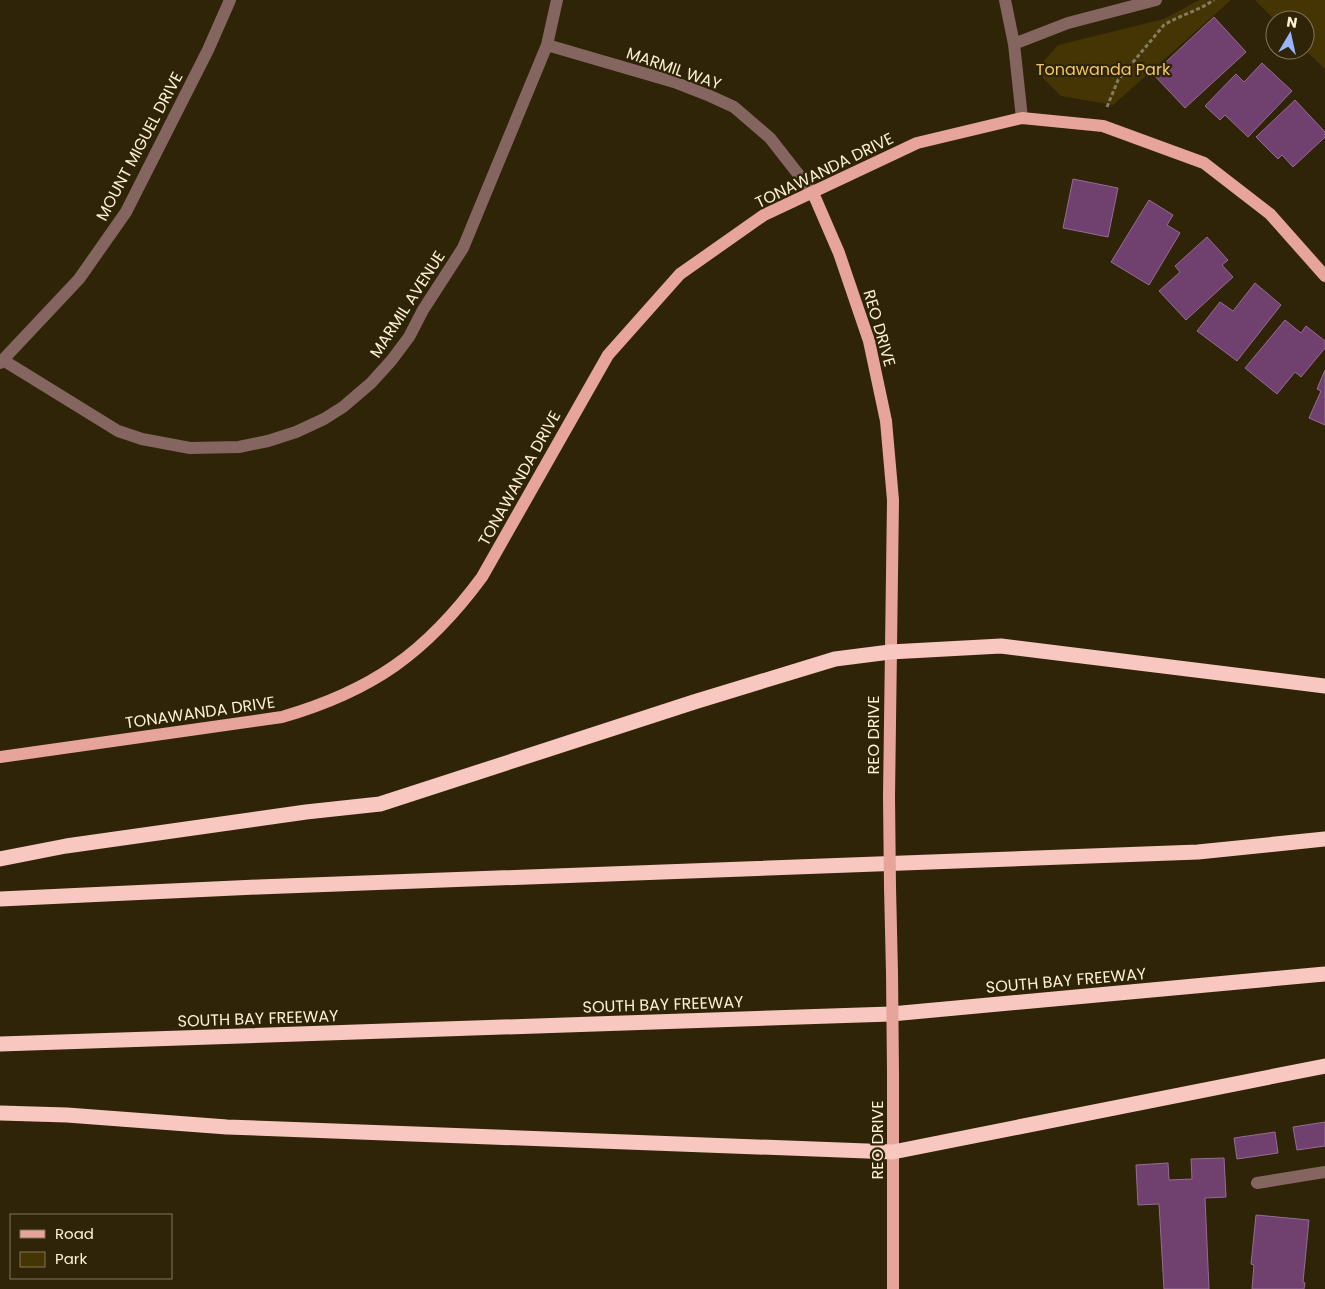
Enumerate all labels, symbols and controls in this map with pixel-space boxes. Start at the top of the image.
north arrow [1265,10,1315,60]
text: N [1285,11,1299,33]
street label: MARMIL WAY [623,41,725,96]
park label: Tonawanda Park [1036,58,1171,81]
street label: MOUNT MIGUEL DRIVE [90,68,188,225]
street label: TONAWANDA DRIVE [751,127,897,214]
street label: MARMIL AVENUE [364,246,451,362]
street label: REO DRIVE [858,287,901,369]
street label: TONAWANDA DRIVE [473,407,566,550]
street label: TONAWANDA DRIVE [124,691,277,734]
street label: REO DRIVE [862,696,885,774]
street label: SOUTH BAY FREEWAY [985,962,1148,999]
street label: SOUTH BAY FREEWAY [582,990,744,1019]
street label: SOUTH BAY FREEWAY [177,1004,339,1033]
street label: REO DRIVE [866,1101,889,1179]
legend [10,1214,172,1279]
text: Road [55,1223,94,1244]
text: Park [55,1248,87,1269]

